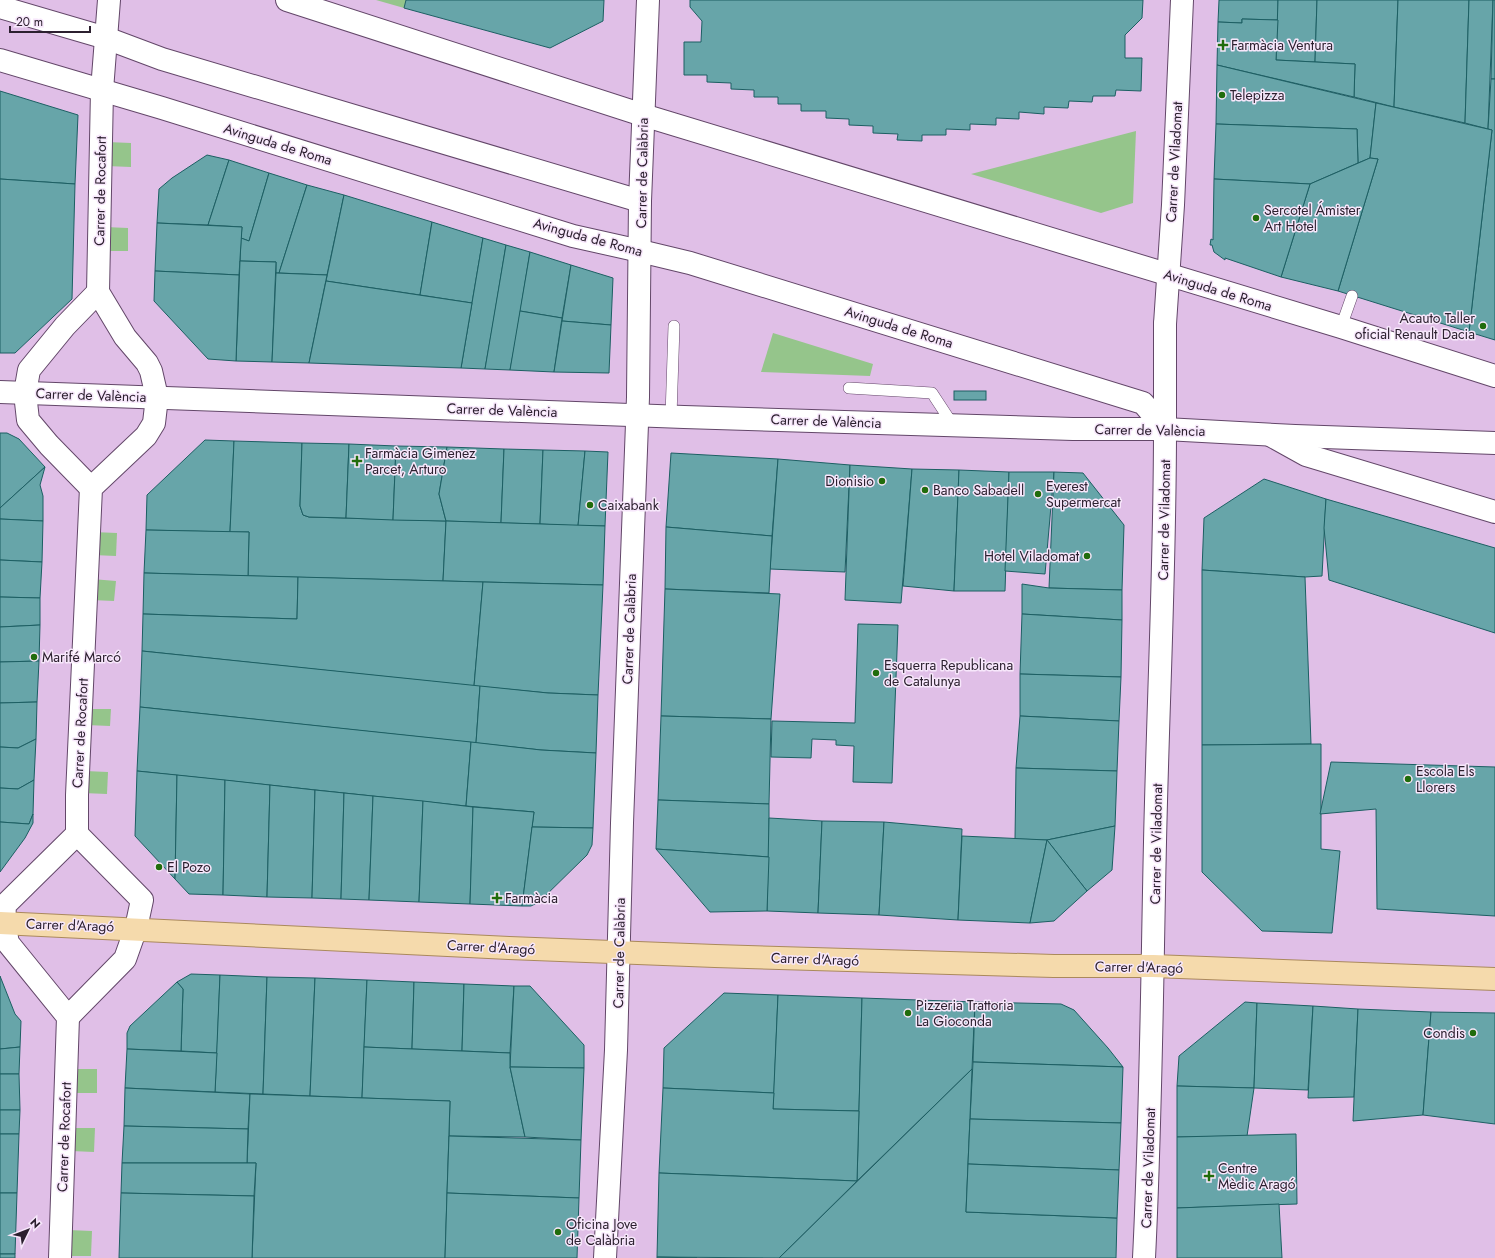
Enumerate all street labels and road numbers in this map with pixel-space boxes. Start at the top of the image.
street label: Carrer de Viladomat [1161,101,1187,223]
street label: Carrer de Calàbria [631,117,653,229]
street label: Avinguda de Roma [221,118,335,170]
street label: Carrer de Rocafort [89,135,111,246]
street label: Avinguda de Roma [531,213,645,261]
street label: Avinguda de Roma [1161,264,1275,316]
street label: Avinguda de Roma [842,301,956,353]
street label: Carrer de València [35,383,147,407]
street label: Carrer de València [446,398,558,422]
street label: Carrer de València [770,409,882,433]
street label: Carrer de València [1094,419,1206,441]
street label: Carrer de Viladomat [1153,459,1175,581]
street label: Carrer de Calàbria [617,573,641,685]
street label: Carrer de Rocafort [67,677,93,788]
street label: Carrer de Viladomat [1145,783,1167,905]
street label: Carrer de Calàbria [608,897,630,1009]
street label: Carrer d'Aragó [26,913,115,937]
street label: Carrer d'Aragó [446,935,536,959]
street label: Carrer d'Aragó [771,947,860,971]
street label: Carrer d'Aragó [1095,956,1184,978]
street label: Carrer de Rocafort [52,1081,76,1192]
street label: Carrer de Viladomat [1136,1107,1160,1229]

